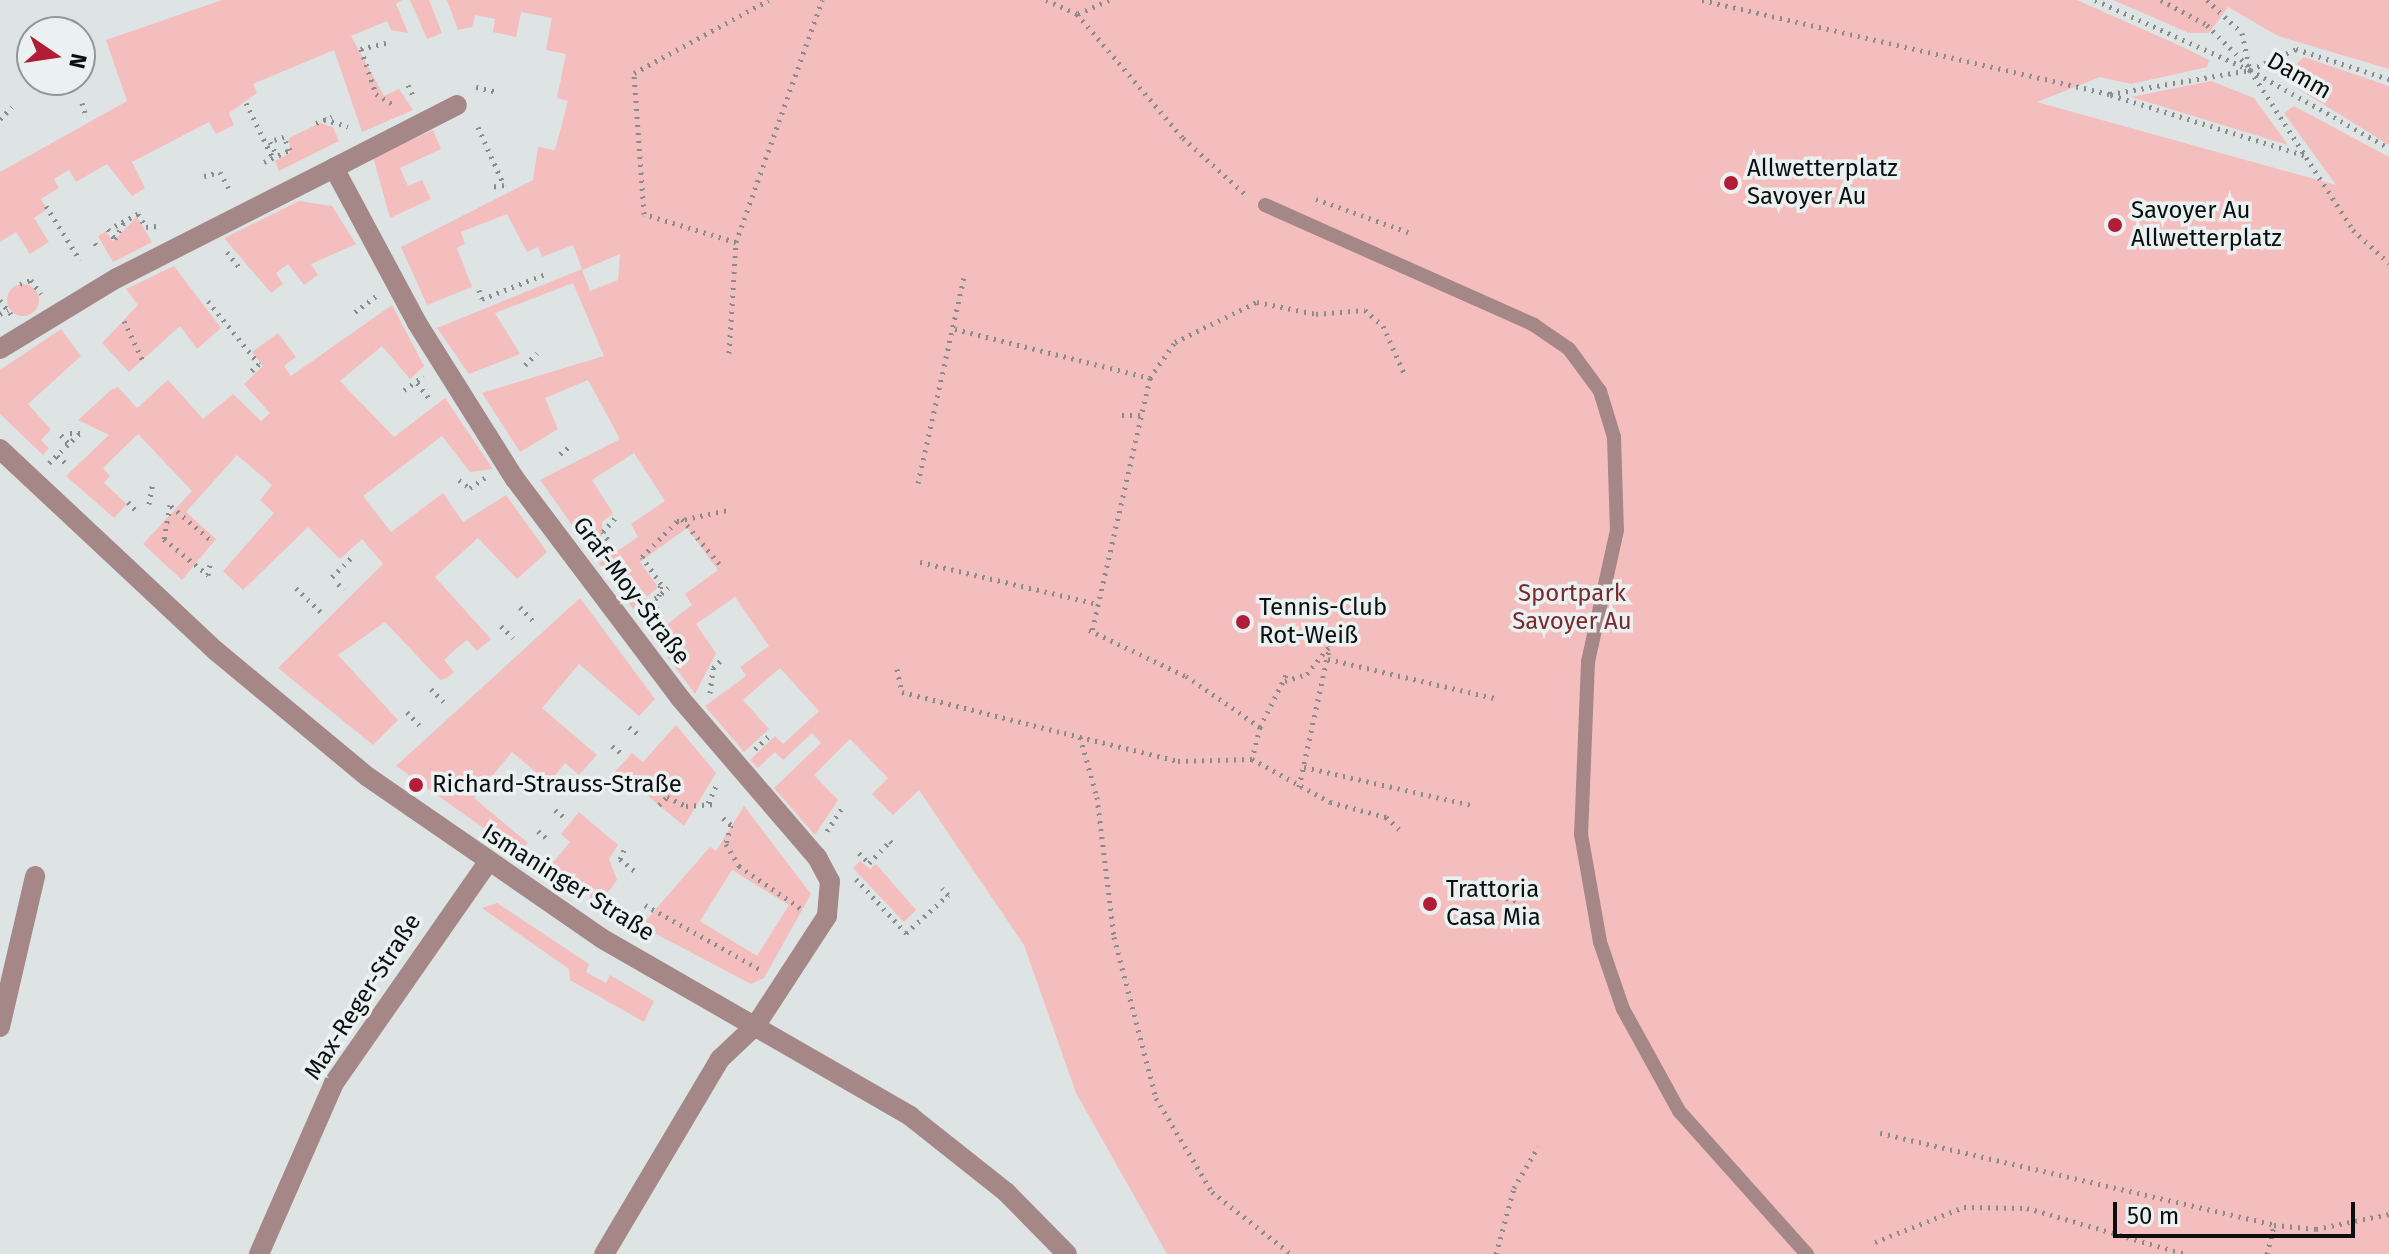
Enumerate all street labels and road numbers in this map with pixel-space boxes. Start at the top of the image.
street label: Damm [2262,46,2336,106]
street label: Graf-Moy-Straße [566,512,696,670]
street label: Ismaninger Straße [476,818,660,948]
street label: Max-Reger-Straße [299,909,427,1085]

